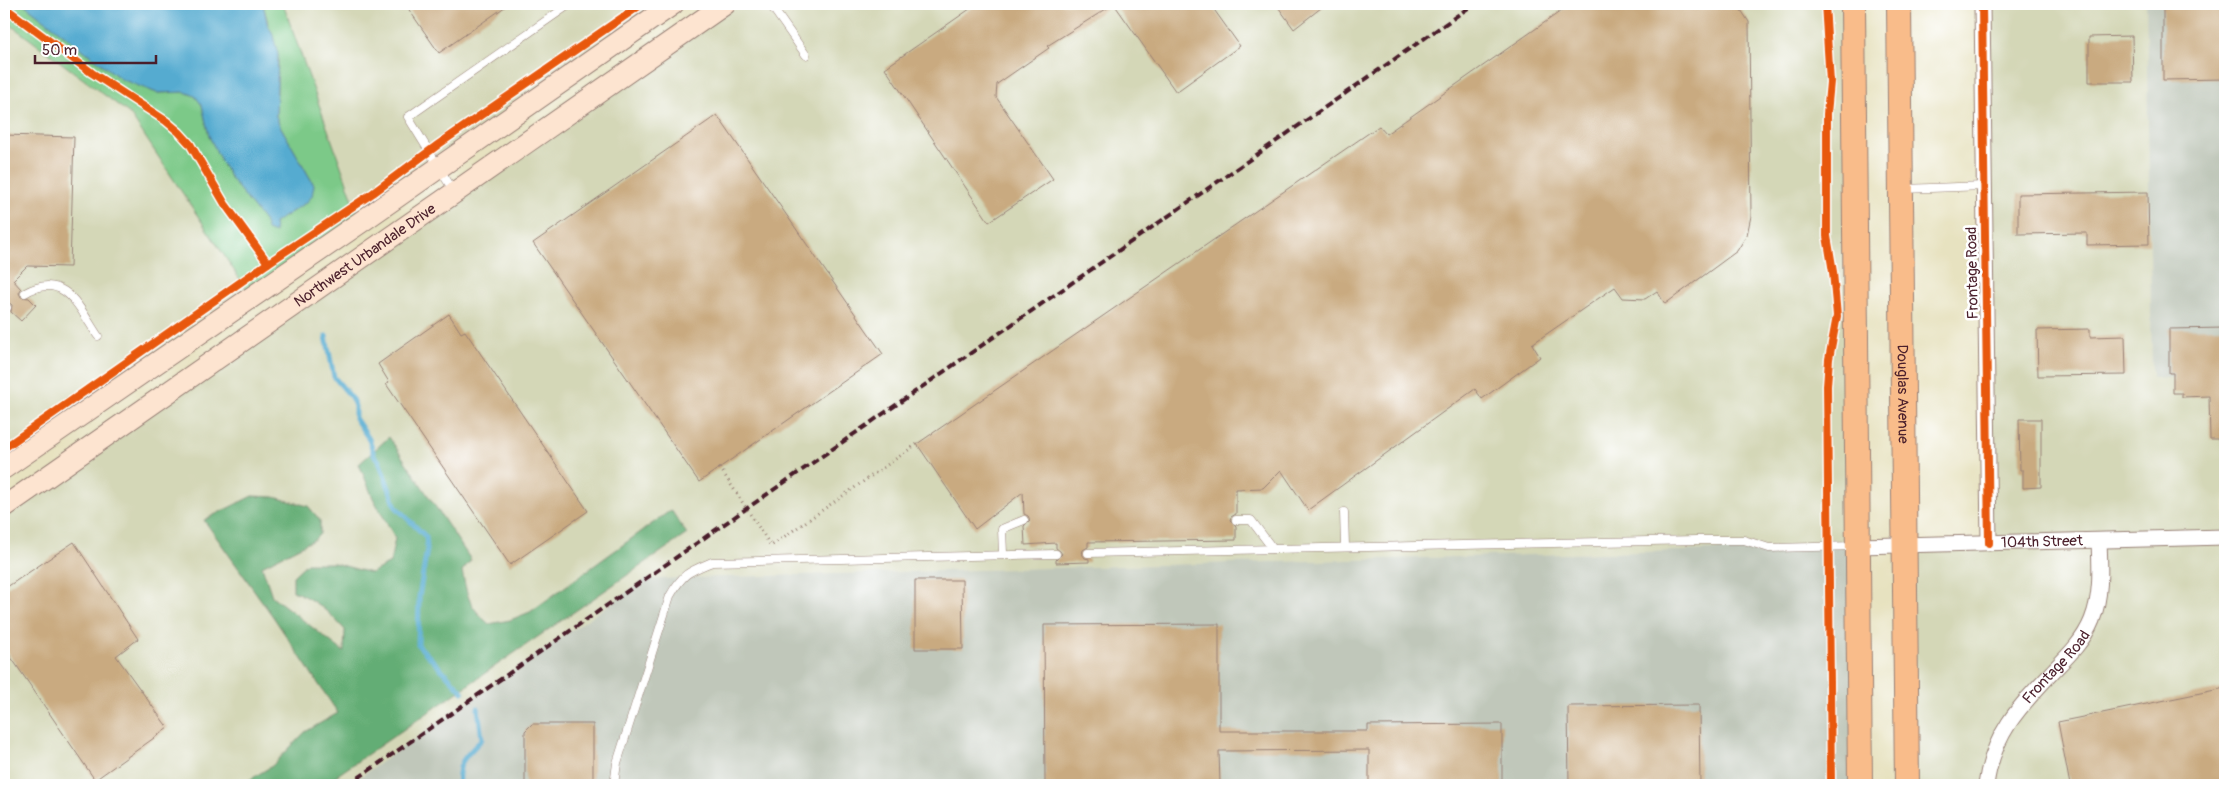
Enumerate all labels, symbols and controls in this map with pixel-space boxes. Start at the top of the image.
scale bar [35,32,156,64]
text: 50 m [42,41,77,60]
street label: Northwest Urbandale Drive [291,199,440,312]
street label: Frontage Road [1962,227,1983,319]
street label: Douglas Avenue [1892,344,1913,444]
street label: 104th Street [2001,531,2084,552]
street label: Frontage Road [2018,627,2095,708]

